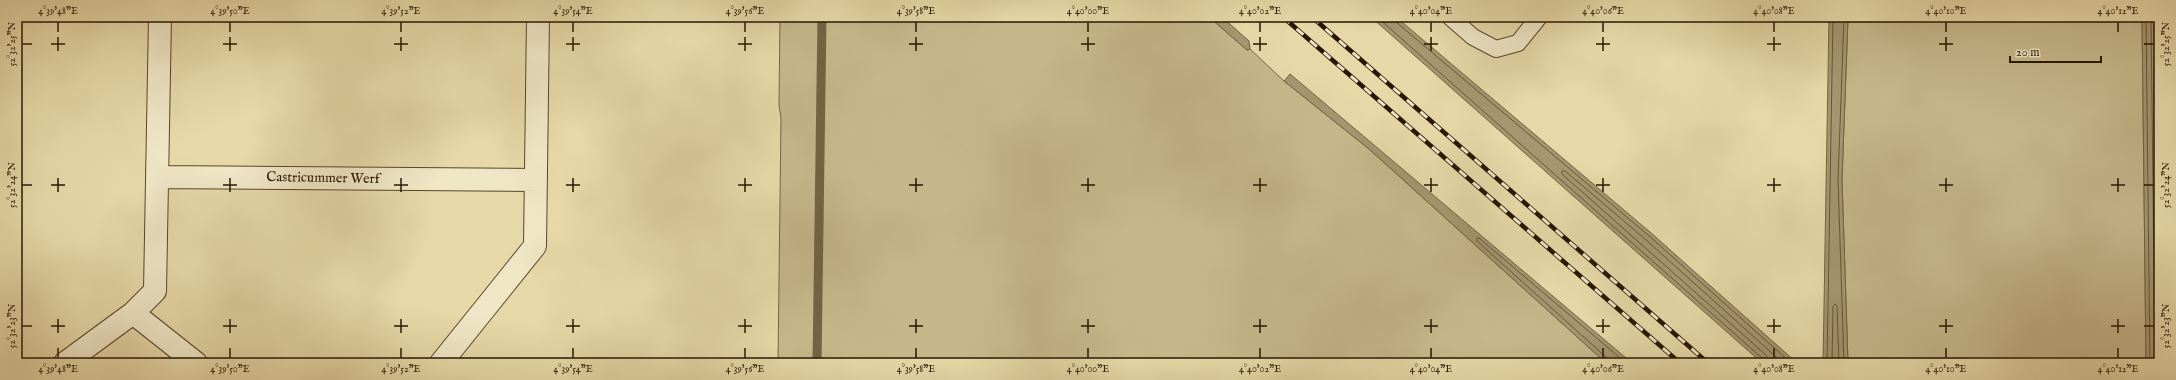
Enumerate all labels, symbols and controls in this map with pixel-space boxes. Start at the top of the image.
text: 4°39'48"E [38,5,78,18]
text: 4°39'50"E [210,5,250,18]
text: 4°39'52"E [381,5,421,18]
text: 4°39'54"E [553,5,593,18]
text: 4°39'56"E [726,5,764,18]
text: 4°39'58"E [897,5,935,18]
text: 4°40'00"E [1067,5,1109,18]
text: 4°40'02"E [1239,5,1281,18]
text: 4°40'04"E [1410,5,1452,18]
text: 4°40'06"E [1582,5,1624,18]
text: 4°40'08"E [1753,5,1795,18]
text: 4°40'10"E [1925,5,1967,18]
text: 4°40'12"E [2098,5,2139,18]
text: 52°32'25"N [6,21,19,66]
text: 52°32'25"N [2160,21,2173,66]
scale bar [2010,38,2101,64]
text: 20 m [2016,45,2039,60]
text: 52°32'24"N [6,162,19,208]
text: 52°32'24"N [2160,162,2173,208]
street label: Castricummer Werf [266,168,383,188]
text: 52°32'23"N [6,303,19,348]
text: 52°32'23"N [2160,303,2173,348]
text: 4°39'48"E [38,363,78,376]
text: 4°39'50"E [210,363,250,376]
text: 4°39'52"E [381,363,421,376]
text: 4°39'54"E [553,363,593,376]
text: 4°39'56"E [726,363,764,376]
text: 4°39'58"E [897,363,935,376]
text: 4°40'00"E [1067,363,1109,376]
text: 4°40'02"E [1239,363,1281,376]
text: 4°40'04"E [1410,363,1452,376]
text: 4°40'06"E [1582,363,1624,376]
text: 4°40'08"E [1753,363,1795,376]
text: 4°40'10"E [1925,363,1967,376]
text: 4°40'12"E [2098,363,2139,376]

